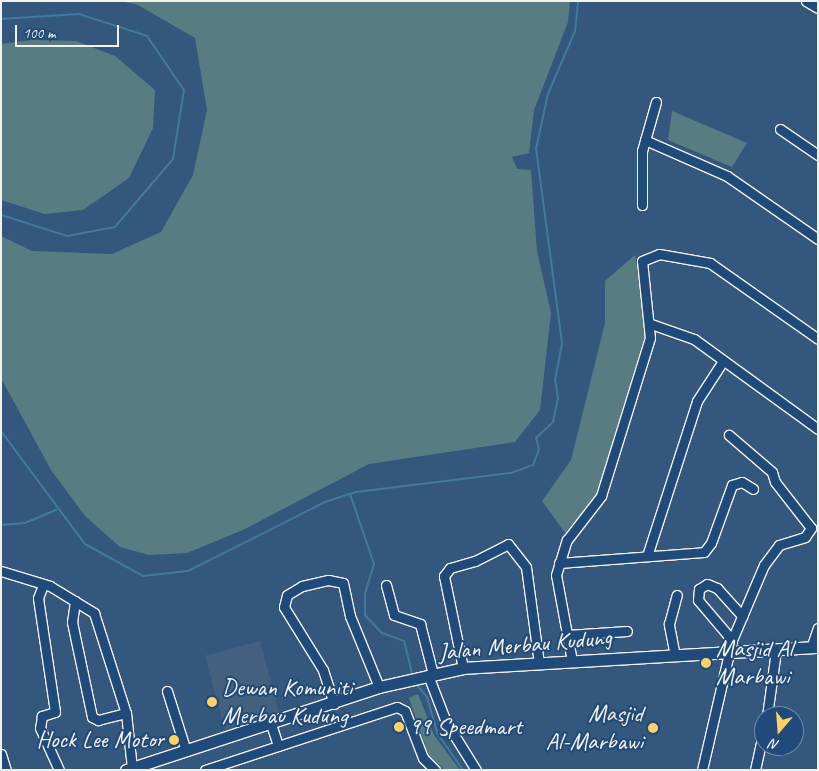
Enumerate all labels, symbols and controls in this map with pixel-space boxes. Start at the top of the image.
scale bar [18,15,121,47]
text: 100 m [23,24,55,43]
street label: Jalan Merbau Kudung [437,623,613,667]
place label: Masjid Al Marbawi [716,635,793,691]
marker: Masjid Al Marbawi [700,657,712,669]
place label: Dewan Komuniti Merbau Kudung [222,674,352,730]
marker: Dewan Komuniti Merbau Kudung [206,696,218,708]
place label: Masjid Al-Marbawi [546,700,643,756]
north arrow [754,706,804,756]
place label: 99 Speedmart [409,713,522,741]
marker: 99 Speedmart [393,721,405,733]
marker: Masjid Al-Marbawi [647,722,659,734]
place label: Hock Lee Motor [36,726,164,754]
marker: Hock Lee Motor [168,734,180,746]
text: N [768,735,781,754]

